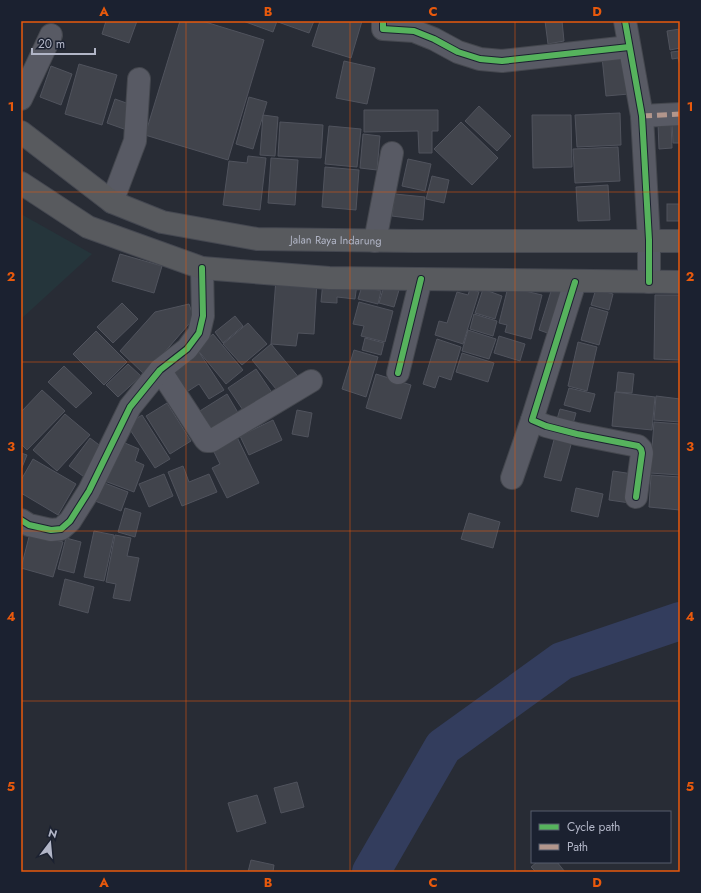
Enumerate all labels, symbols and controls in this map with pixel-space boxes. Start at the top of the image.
text: A [98,2,109,21]
text: B [264,2,273,21]
text: C [428,2,438,21]
text: D [592,2,602,21]
scale bar [32,30,95,56]
text: 20 m [38,35,65,53]
text: 1 [8,97,14,116]
text: 1 [687,97,693,116]
street label: Jalan Raya Indarung [288,231,382,249]
text: 2 [7,267,15,286]
text: 2 [686,267,694,286]
text: 3 [7,437,15,456]
text: 3 [686,437,694,456]
text: 4 [6,607,16,626]
text: 4 [685,607,695,626]
text: 5 [7,777,15,796]
text: 5 [686,777,694,796]
legend [531,811,671,863]
text: Cycle path [567,818,620,836]
north arrow [30,823,70,863]
text: N [46,824,59,842]
text: Path [567,838,588,856]
text: A [98,873,109,892]
text: B [264,873,273,892]
text: C [428,873,438,892]
text: D [592,873,602,892]

